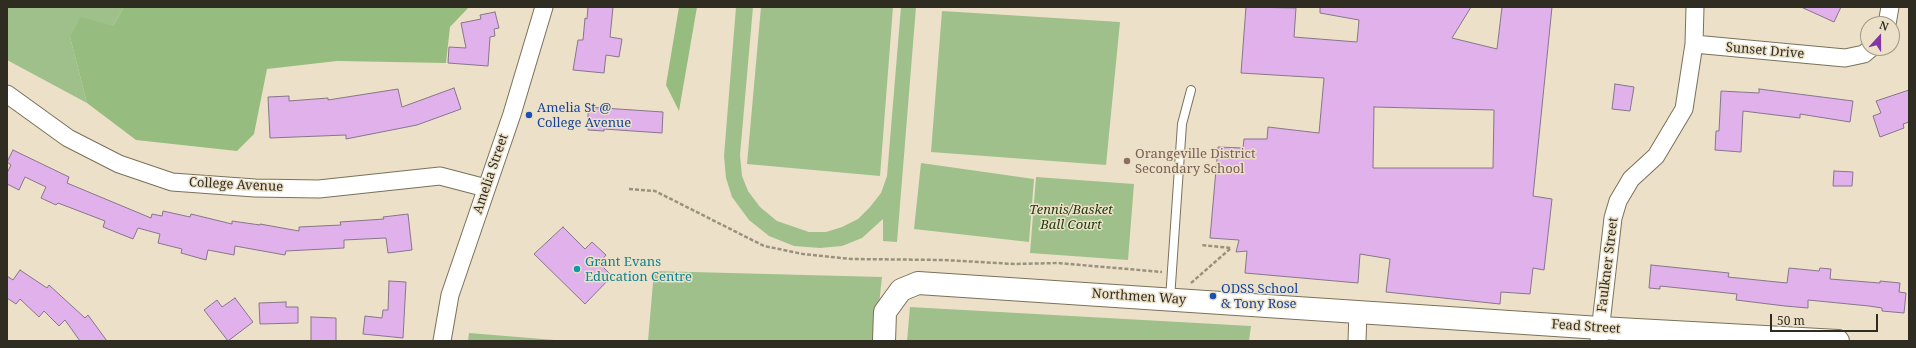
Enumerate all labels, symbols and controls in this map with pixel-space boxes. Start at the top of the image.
north arrow [1860,16,1900,56]
text: N [1877,17,1891,34]
street label: Sunset Drive [1725,40,1805,62]
place label: Amelia St @ College Avenue [537,100,631,131]
marker: Amelia St @ College Avenue [524,110,534,120]
street label: Amelia Street [470,132,512,216]
place label: Orangeville District Secondary School [1135,146,1256,177]
marker: Orangeville District Secondary School [1122,156,1132,166]
street label: College Avenue [189,175,283,195]
park label: Tennis/Basket Ball Court [1029,202,1113,233]
street label: Faulkner Street [1594,217,1622,313]
place label: Grant Evans Education Centre [585,254,692,285]
marker: Grant Evans Education Centre [572,264,582,274]
place label: ODSS School & Tony Rose [1221,281,1298,312]
street label: Northmen Way [1091,286,1187,308]
marker: ODSS School & Tony Rose [1208,291,1218,301]
scale bar [1772,306,1880,332]
text: 50 m [1777,312,1805,329]
street label: Fead Street [1551,317,1621,337]

